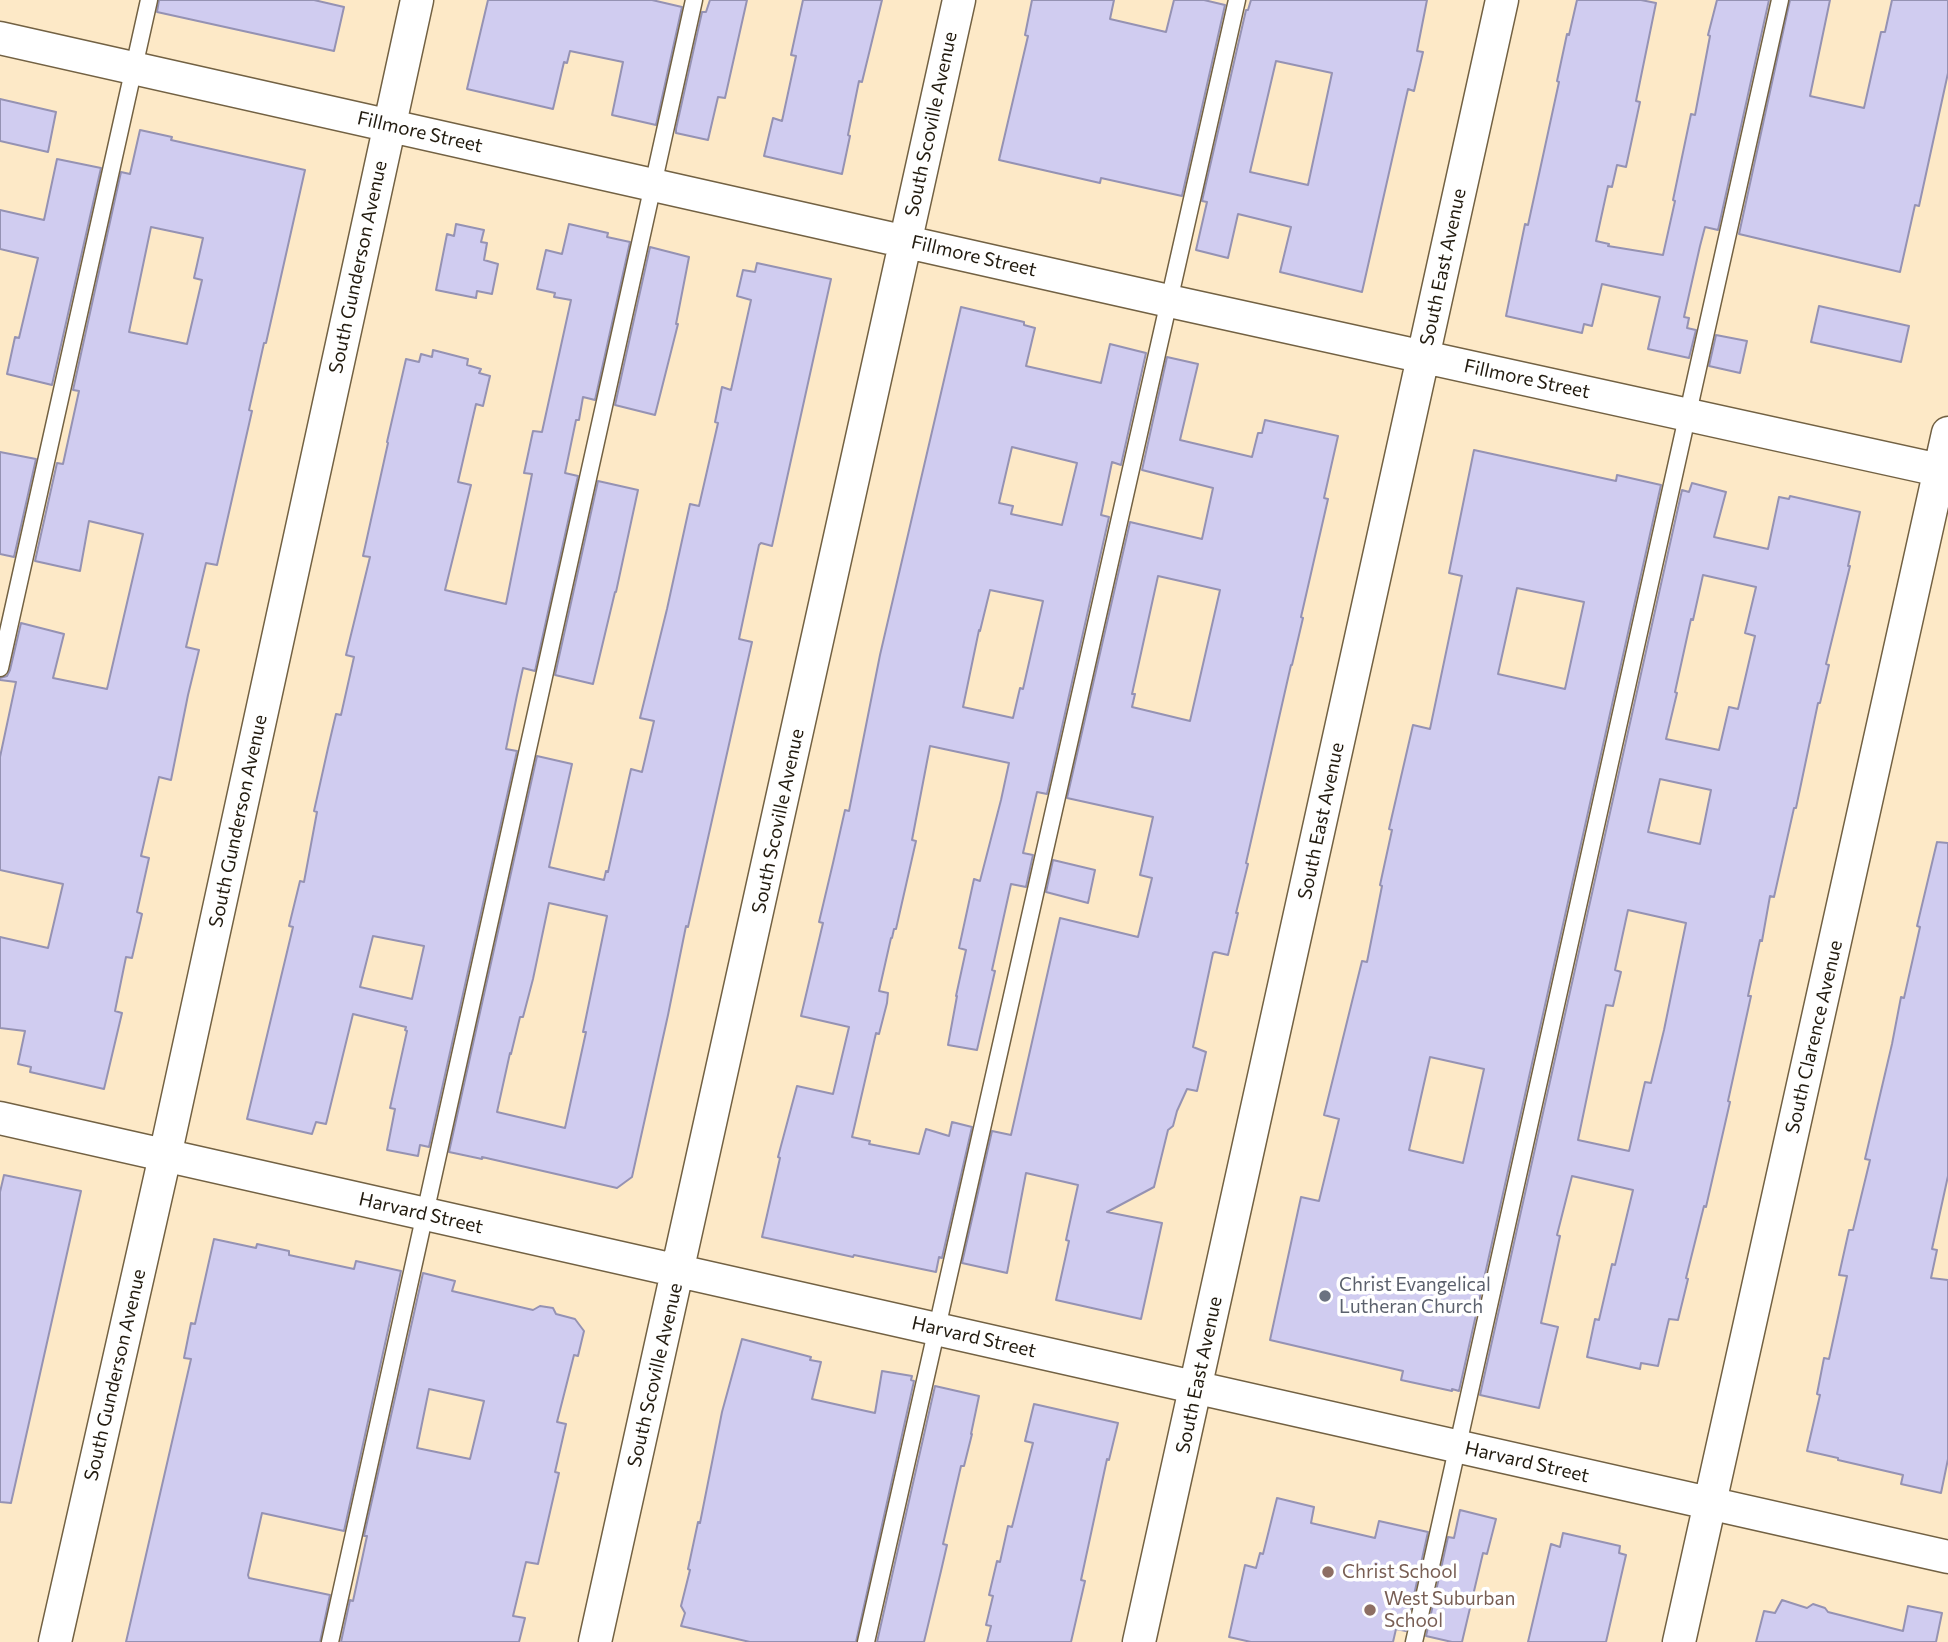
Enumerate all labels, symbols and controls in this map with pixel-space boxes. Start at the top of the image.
street label: South Scoville Avenue [900,30,962,218]
street label: Fillmore Street [355,106,485,158]
street label: South Gunderson Avenue [324,159,392,375]
street label: South East Avenue [1415,186,1471,348]
street label: Fillmore Street [909,230,1039,282]
street label: Fillmore Street [1462,355,1592,403]
street label: South Gunderson Avenue [204,713,272,929]
street label: South Scoville Avenue [747,727,809,915]
street label: South East Avenue [1293,740,1349,902]
street label: South Clarence Avenue [1781,938,1847,1136]
street label: Harvard Street [357,1188,485,1238]
street label: South Gunderson Avenue [79,1267,151,1483]
place label: Christ Evangelical Lutheran Church [1339,1274,1491,1318]
street label: South Scoville Avenue [623,1281,687,1469]
marker: Christ Evangelical Lutheran Church [1317,1288,1333,1304]
street label: South East Avenue [1171,1294,1227,1456]
street label: Harvard Street [910,1312,1038,1362]
street label: Harvard Street [1463,1437,1591,1487]
place label: Christ School [1342,1561,1457,1583]
marker: Christ School [1320,1564,1336,1580]
place label: West Suburban School [1384,1588,1515,1632]
marker: West Suburban School [1362,1602,1378,1618]

